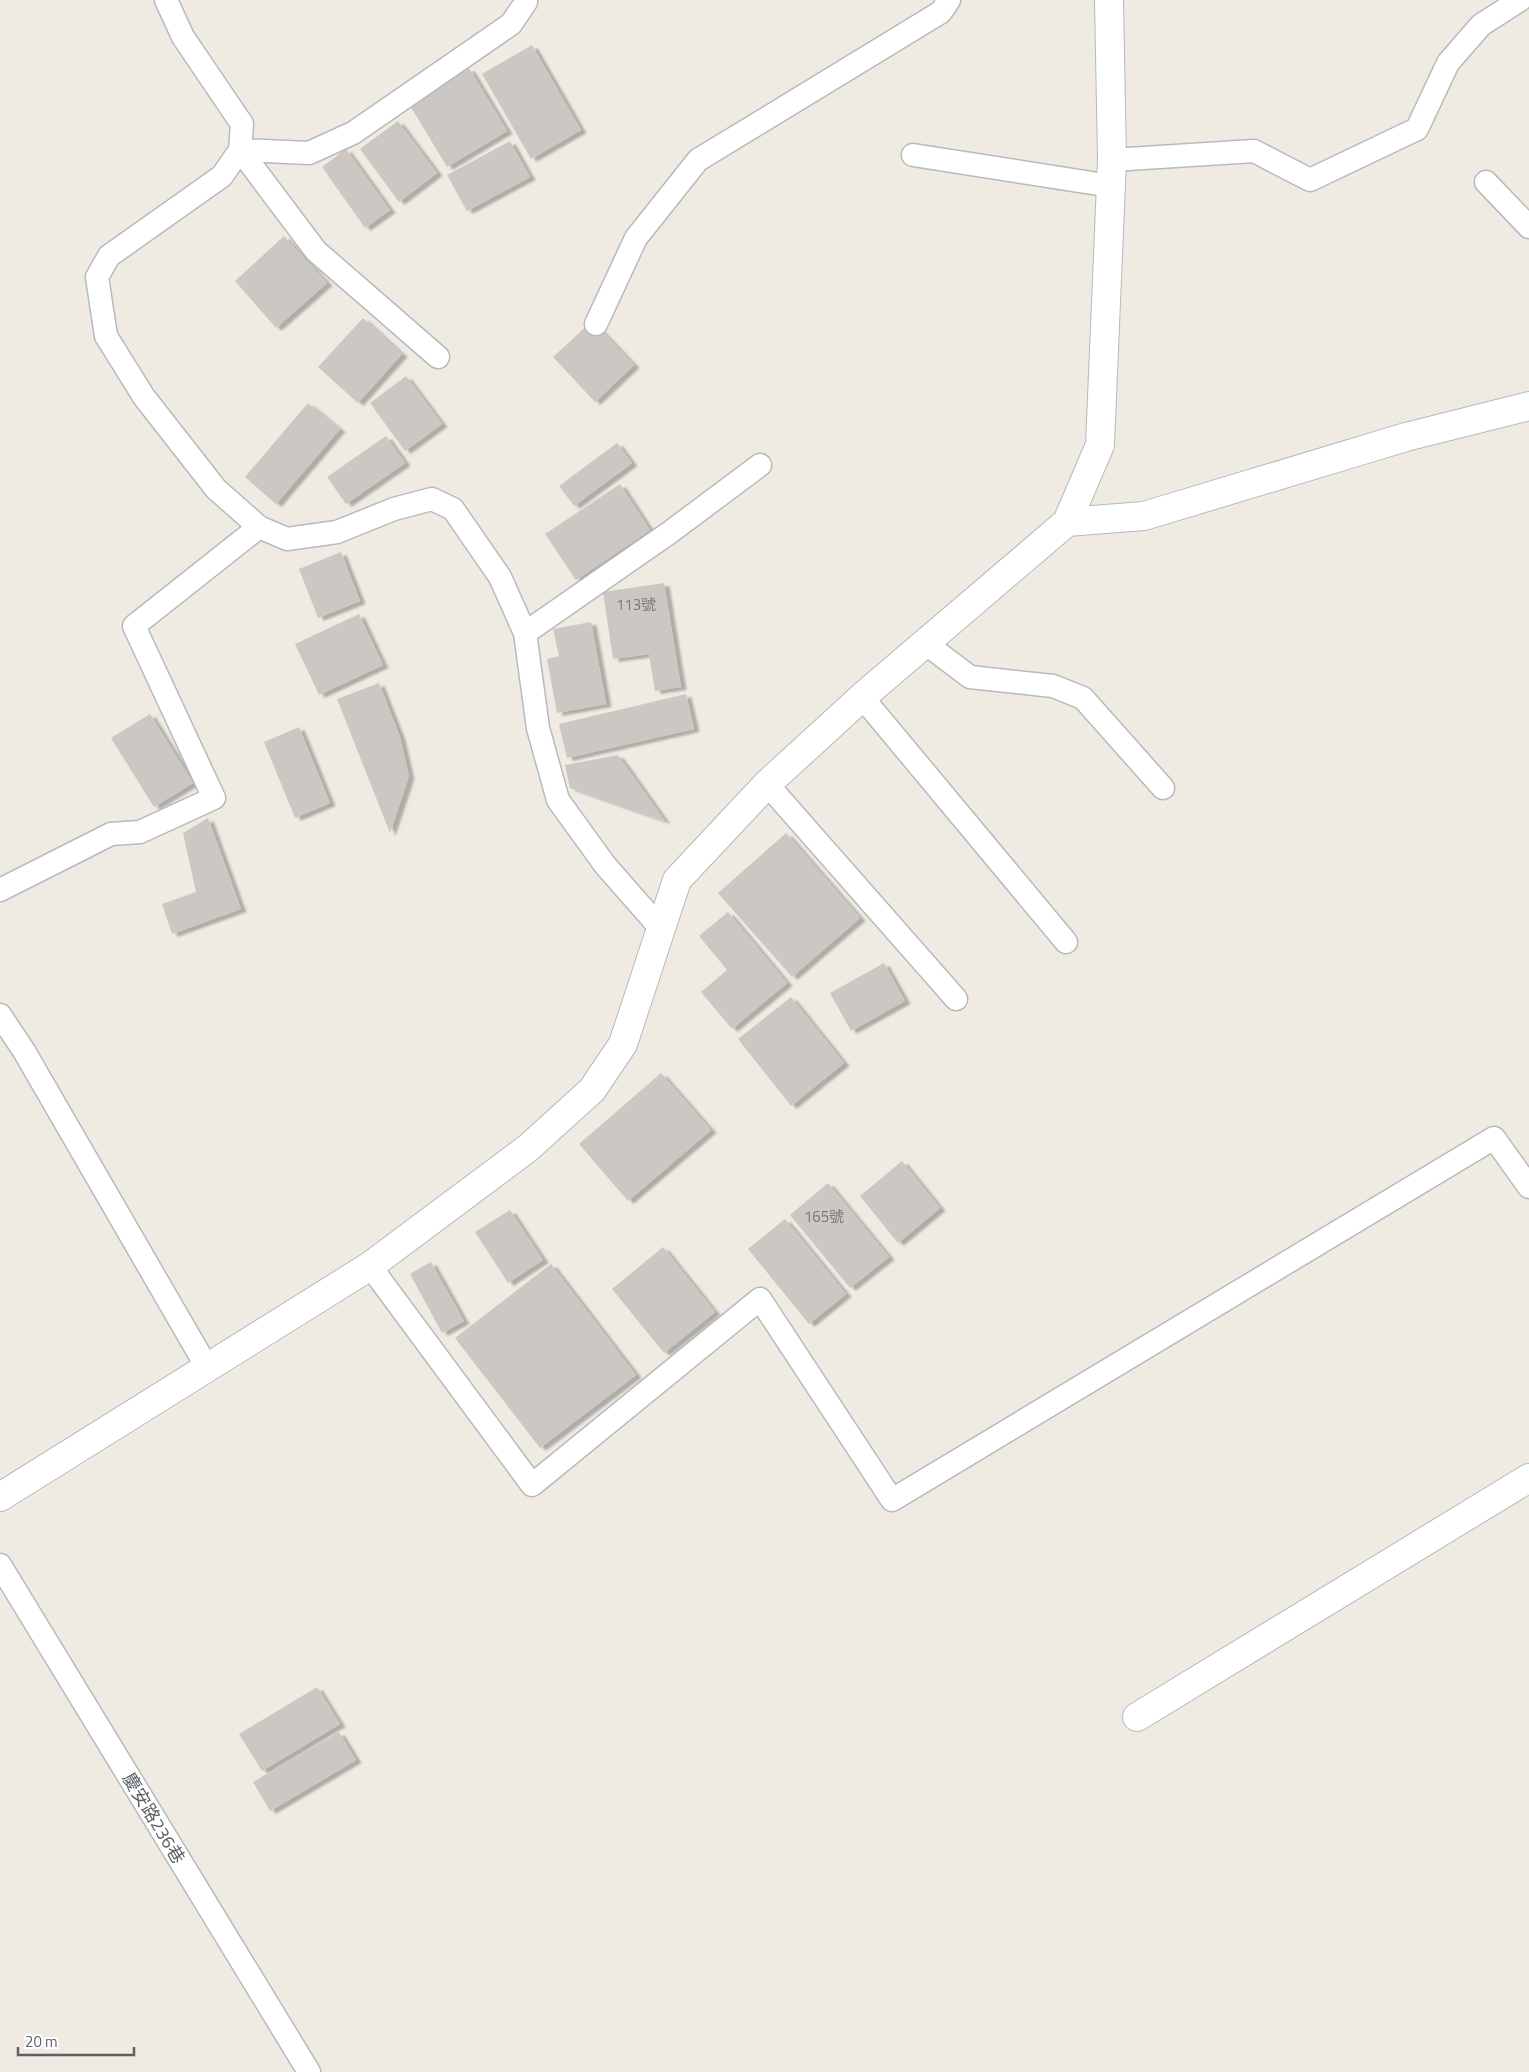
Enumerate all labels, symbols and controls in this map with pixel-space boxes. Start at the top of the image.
house number: 113號 [616,593,656,616]
house number: 165號 [804,1205,844,1228]
street label: 慶安路236巷 [116,1767,192,1869]
scale bar [18,2024,134,2056]
text: 20 m [25,2030,58,2053]

